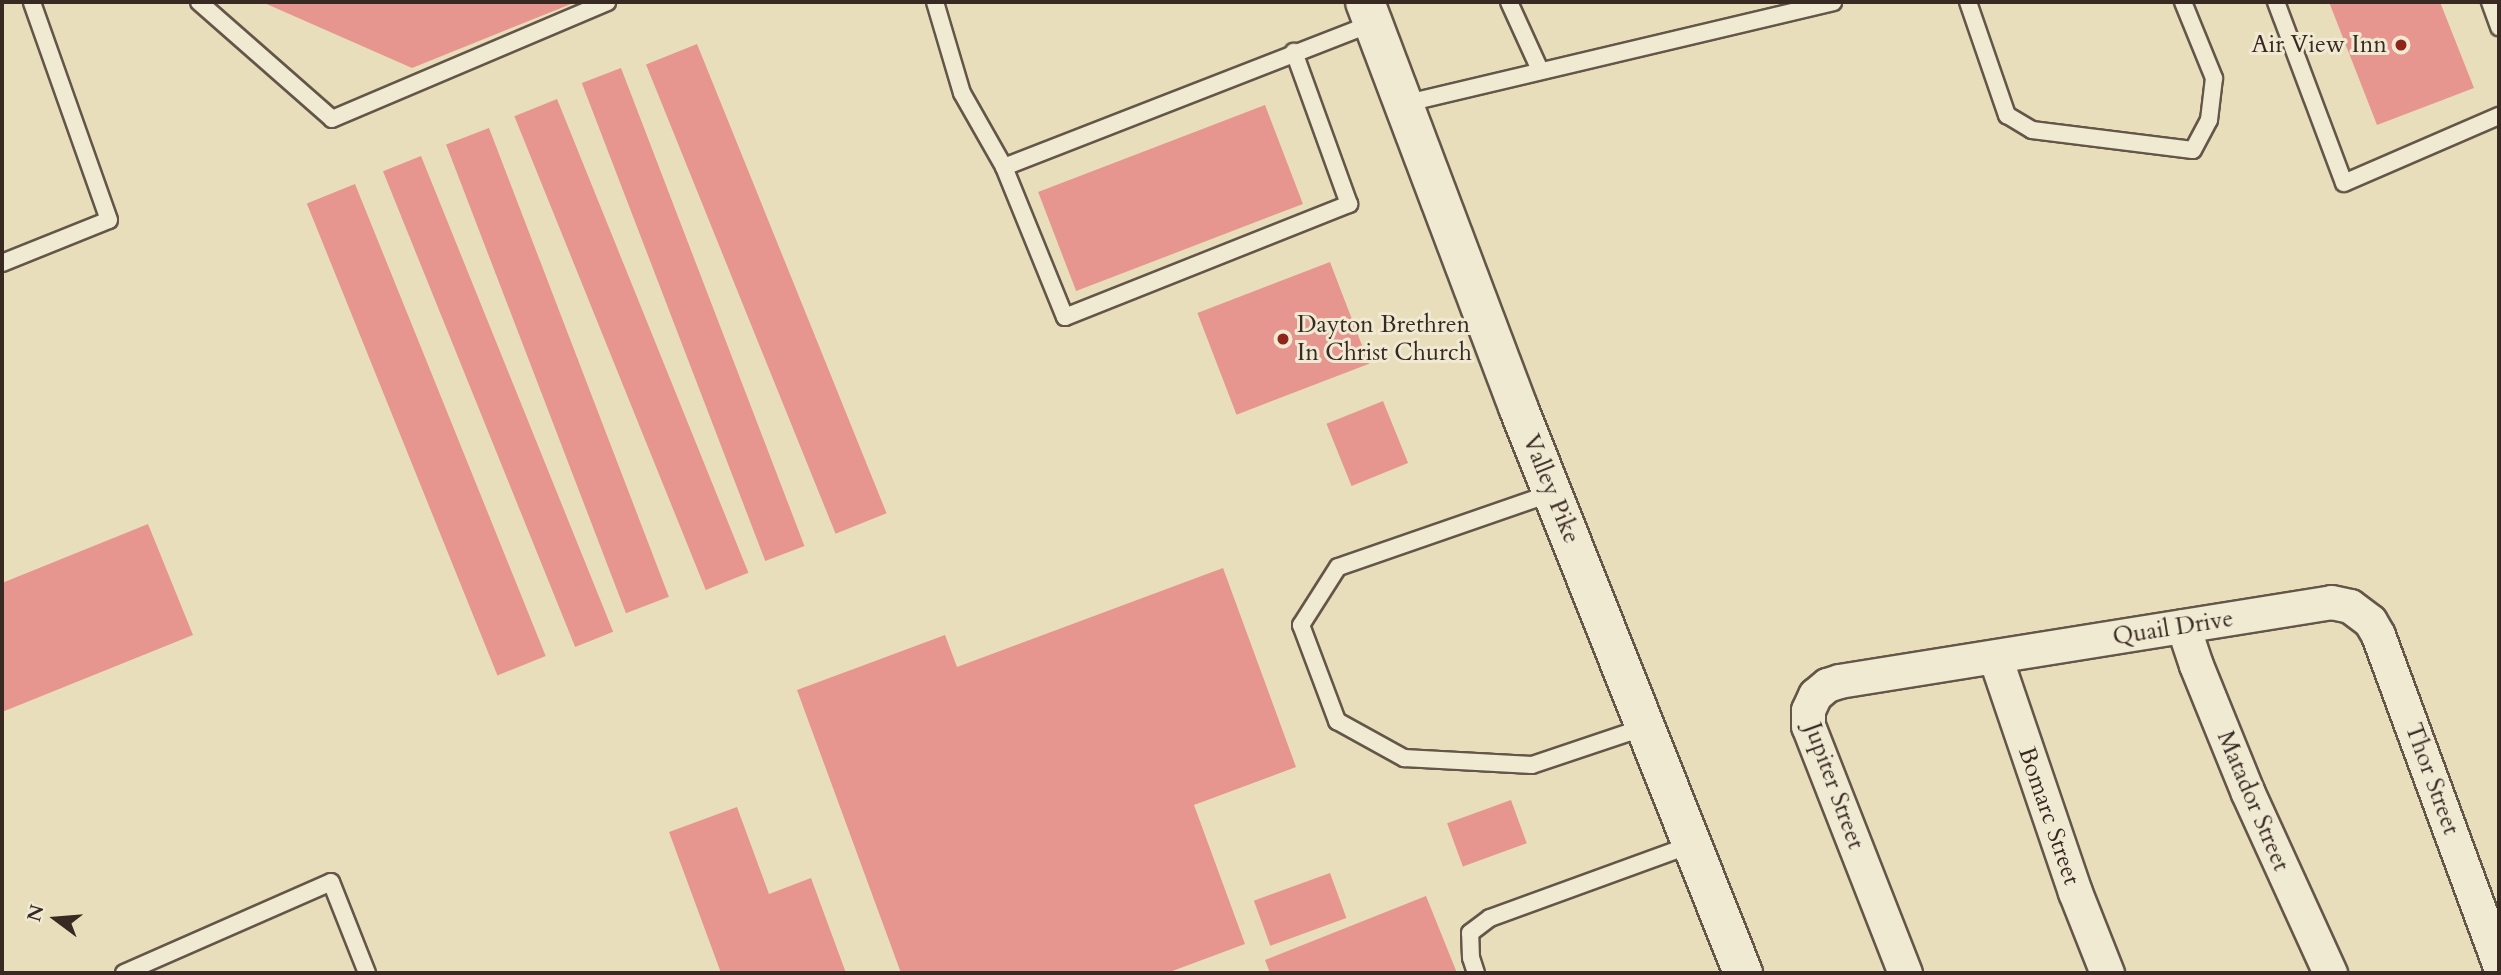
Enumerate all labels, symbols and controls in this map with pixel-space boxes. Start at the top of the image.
place label: Air View Inn [2252,31,2387,59]
marker: Air View Inn [2393,37,2409,53]
place label: Dayton Brethren In Christ Church [1297,311,1472,367]
marker: Dayton Brethren In Christ Church [1275,331,1291,347]
street label: Valley Pike [1516,430,1586,548]
street label: Quail Drive [2111,604,2235,652]
street label: Jupiter Street [1798,719,1870,853]
street label: Thor Street [2399,719,2465,839]
street label: Matador Street [2211,727,2295,875]
street label: Bomarc Street [2012,743,2086,889]
north arrow [21,884,91,954]
text: N [21,902,51,925]

